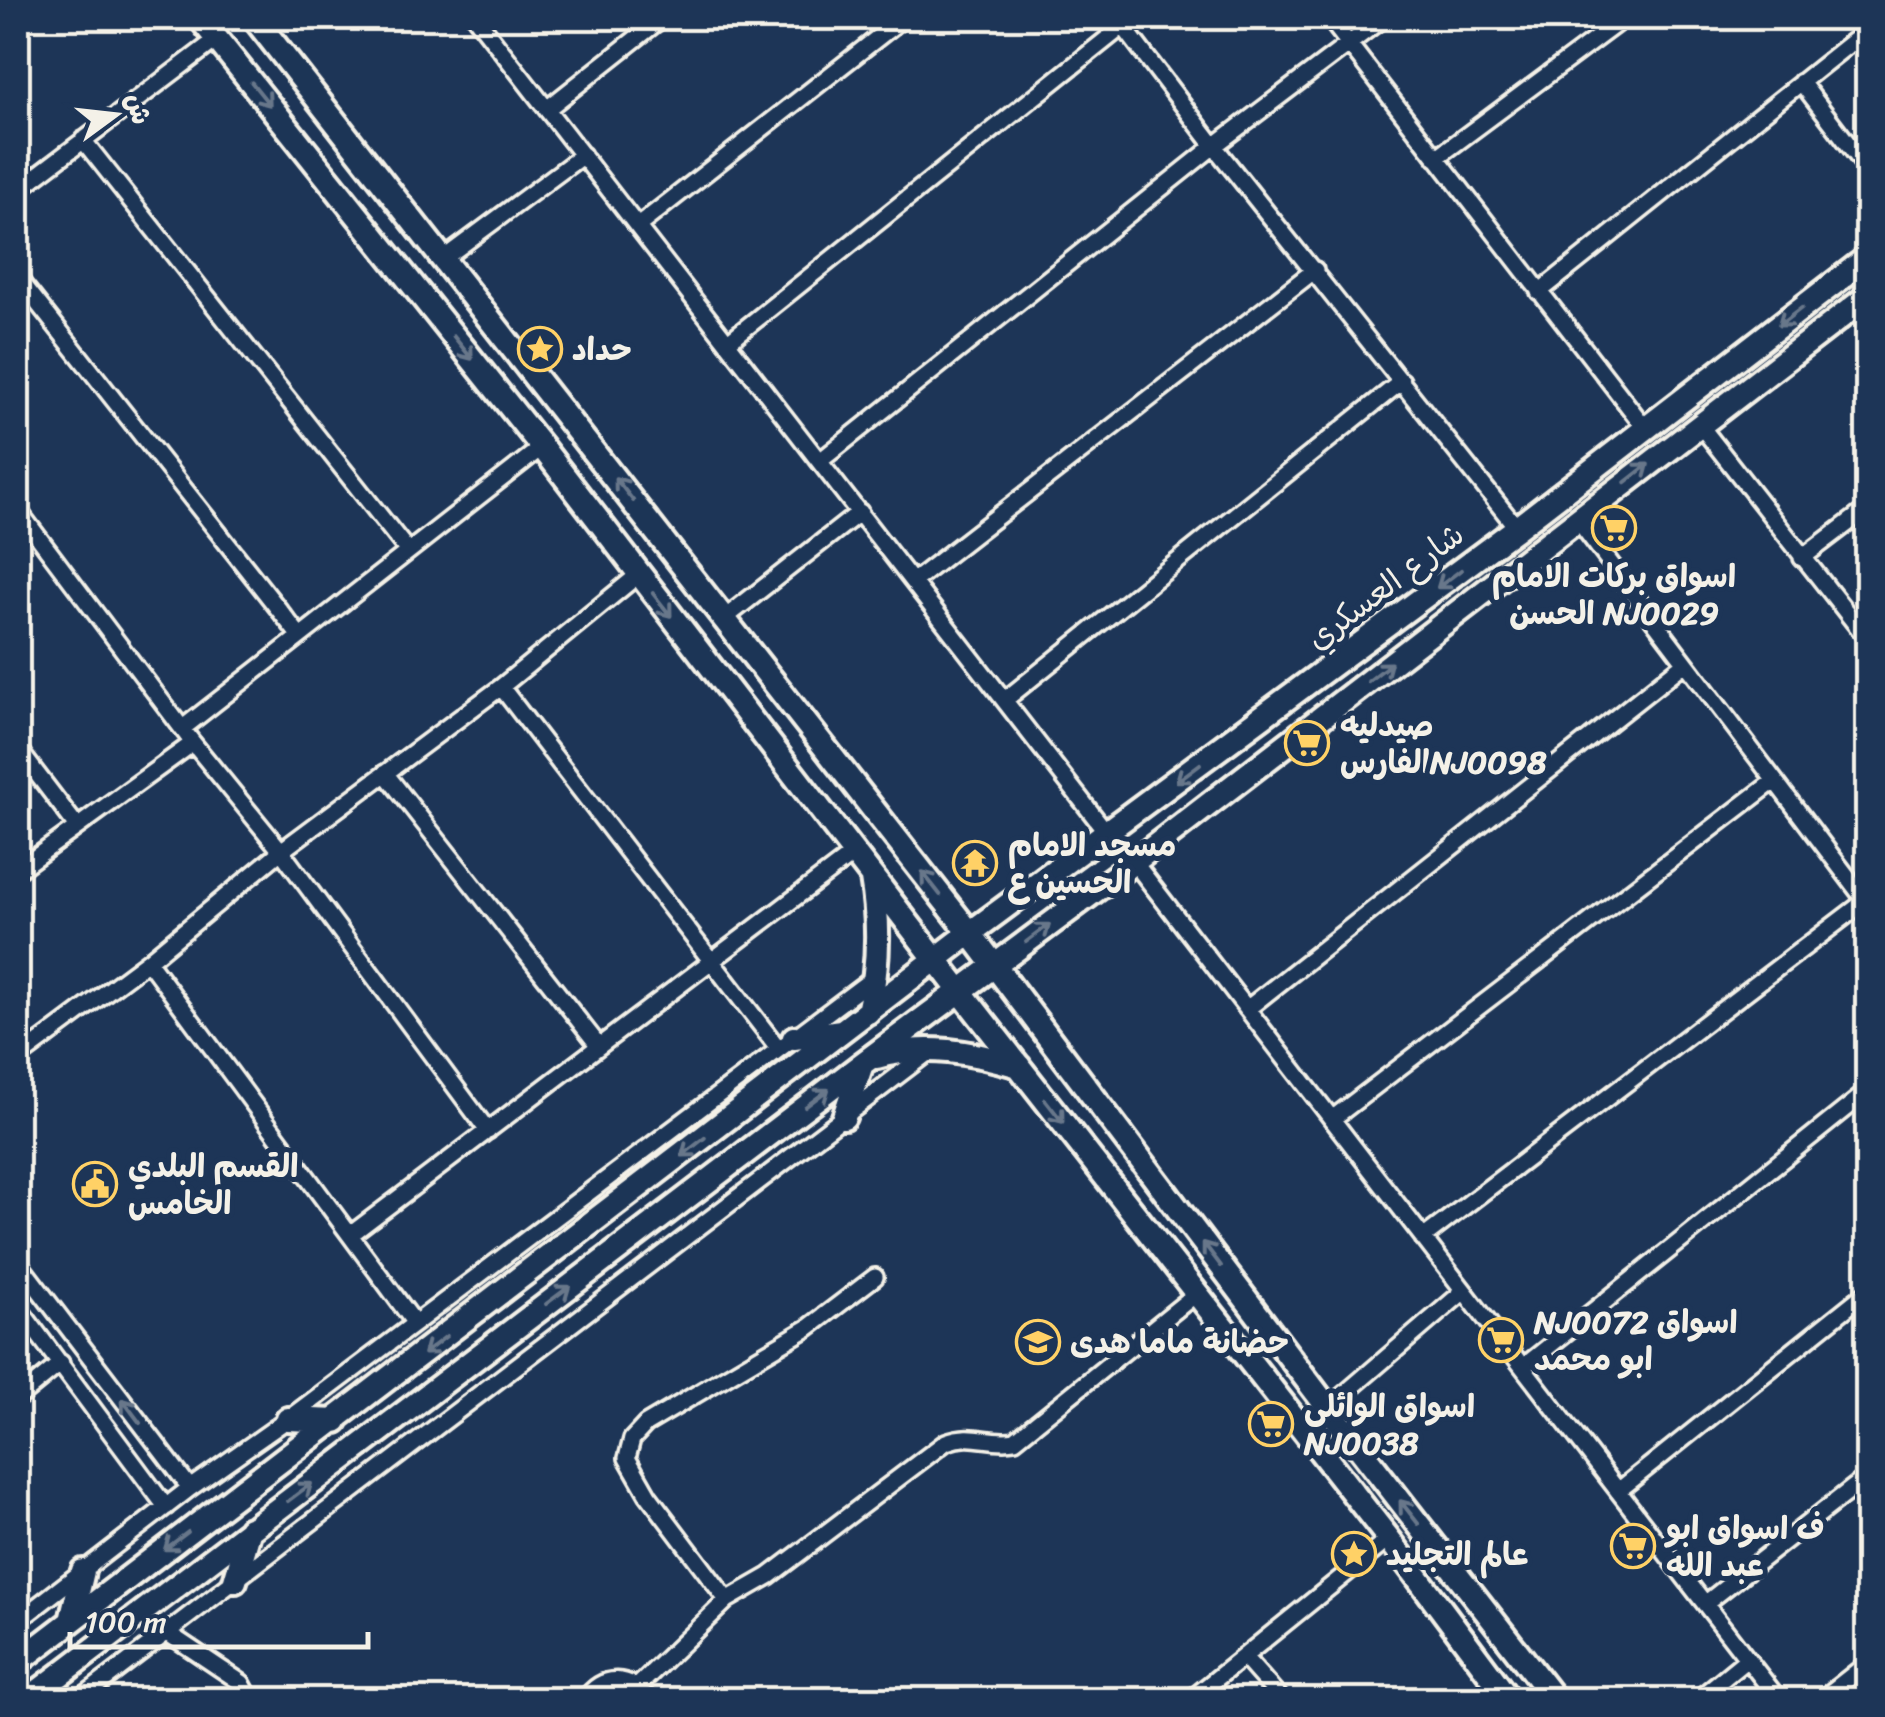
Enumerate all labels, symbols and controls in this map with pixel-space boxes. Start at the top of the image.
north arrow [65,65,165,165]
one-way arrow [250,80,271,107]
text: ش [111,87,166,130]
one-way arrow [1777,306,1804,327]
place label: حداد [572,321,631,378]
place icon: حداد [517,326,563,372]
one-way arrow [452,335,474,361]
one-way arrow [1623,463,1650,484]
one-way arrow [613,476,635,502]
supermarket icon: اسواق بركات الامام الحسن NJ0029 [1591,505,1637,551]
street label: شارع العسكري [1294,507,1477,665]
place label: اسواق بركات الامام الحسن NJ0029 [1492,548,1736,642]
one-way arrow [1436,568,1463,589]
one-way arrow [651,592,673,618]
one-way arrow [1366,661,1393,682]
place label: صيدليه الفارسNJ0098 [1340,697,1547,791]
supermarket icon: صيدليه الفارسNJ0098 [1284,720,1330,766]
one-way arrow [1175,762,1202,783]
place label: مسجد الامام الحسين ع [1008,817,1176,911]
temple icon: مسجد الامام الحسين ع [952,840,998,886]
one-way arrow [920,870,941,897]
one-way arrow [1024,922,1051,943]
one-way arrow [803,1088,830,1109]
one-way arrow [1043,1097,1064,1124]
one-way arrow [680,1136,707,1157]
place label: القسم البلدي الخامس [128,1138,298,1232]
public building icon: القسم البلدي الخامس [72,1161,118,1207]
one-way arrow [1201,1241,1222,1268]
one-way arrow [544,1284,571,1305]
place label: NJ0072 اسواق ابو محمد [1533,1294,1737,1388]
place label: حضانة ماما هدى [1070,1314,1289,1371]
supermarket icon: NJ0072 اسواق ابو محمد [1478,1317,1524,1363]
school or university icon: حضانة ماما هدى [1015,1319,1061,1365]
one-way arrow [422,1335,449,1356]
place label: اسواق الوائلی NJ0038 [1303,1378,1475,1472]
one-way arrow [120,1398,142,1424]
supermarket icon: اسواق الوائلی NJ0038 [1248,1401,1294,1447]
one-way arrow [286,1481,313,1502]
one-way arrow [1399,1499,1420,1526]
place label: ف اسواق ابو عبد الله [1664,1500,1825,1594]
supermarket icon: ف اسواق ابو عبد الله [1610,1523,1656,1569]
place label: عالم التجليد [1386,1526,1528,1583]
one-way arrow [163,1531,190,1552]
place icon: عالم التجليد [1331,1531,1377,1577]
scale bar [70,1587,368,1649]
text: 100 m [85,1595,167,1649]

